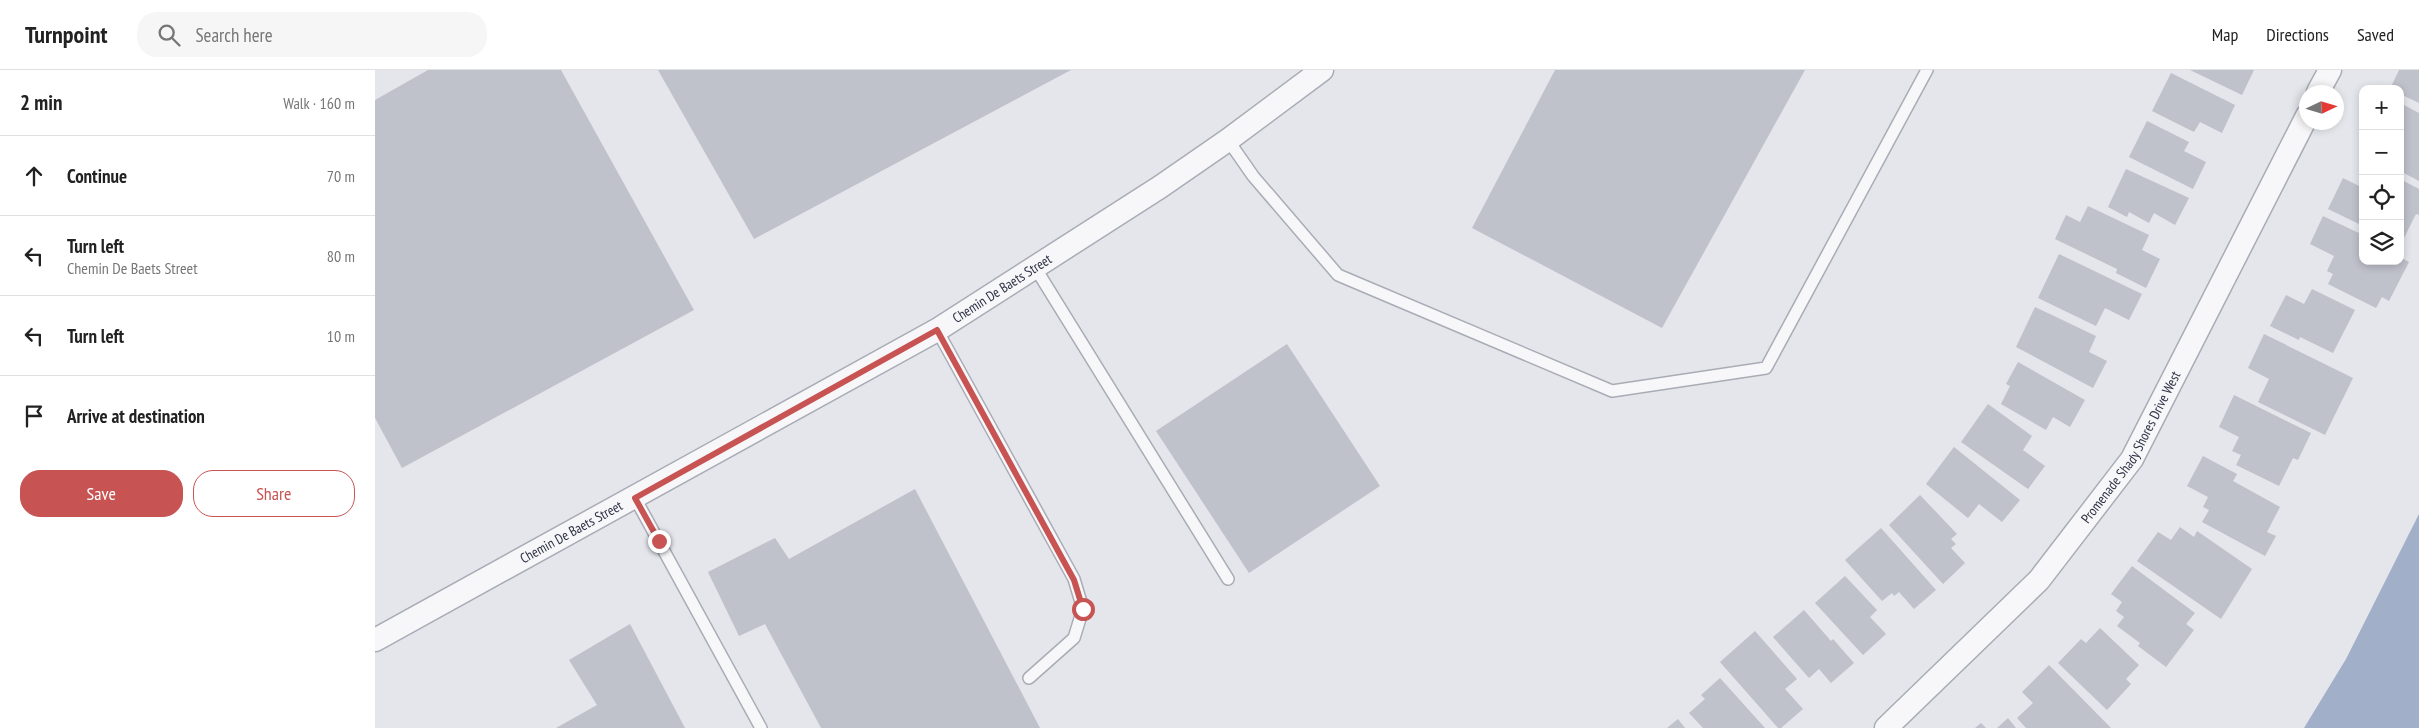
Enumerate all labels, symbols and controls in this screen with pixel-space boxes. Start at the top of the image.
search box [137,12,487,57]
text: Turnpoint [25,19,107,50]
icon: search [155,21,183,49]
text: Search here [195,23,273,47]
text: Map [2212,23,2238,46]
text: Directions [2266,23,2329,46]
text: Saved [2357,23,2394,46]
north arrow [2299,85,2344,130]
map controls [2359,85,2404,265]
button: + [2359,85,2404,130]
text: 2 min [20,89,62,116]
text: Walk · 160 m [283,93,355,113]
button: − [2359,130,2404,175]
icon: ahead [20,162,48,190]
text: Continue [67,164,127,188]
text: 70 m [327,166,355,186]
button: locate [2359,175,2404,220]
button: layers [2359,220,2404,265]
text: Turn left [67,234,124,258]
icon: left [20,242,48,270]
text: 80 m [327,246,355,266]
street label: Chemin De Baets Street [949,250,1055,327]
text: Chemin De Baets Street [67,258,198,278]
icon: left [20,322,48,350]
text: Turn left [67,324,124,348]
text: 10 m [327,326,355,346]
street label: Promenade Shady Shores Drive West [2077,368,2184,527]
icon: arrive [20,402,48,430]
text: Arrive at destination [67,404,205,428]
button: Save [20,470,183,517]
button: Share [193,470,355,517]
street label: Chemin De Baets Street [517,496,626,567]
route end [648,530,671,553]
route start [1072,598,1095,621]

